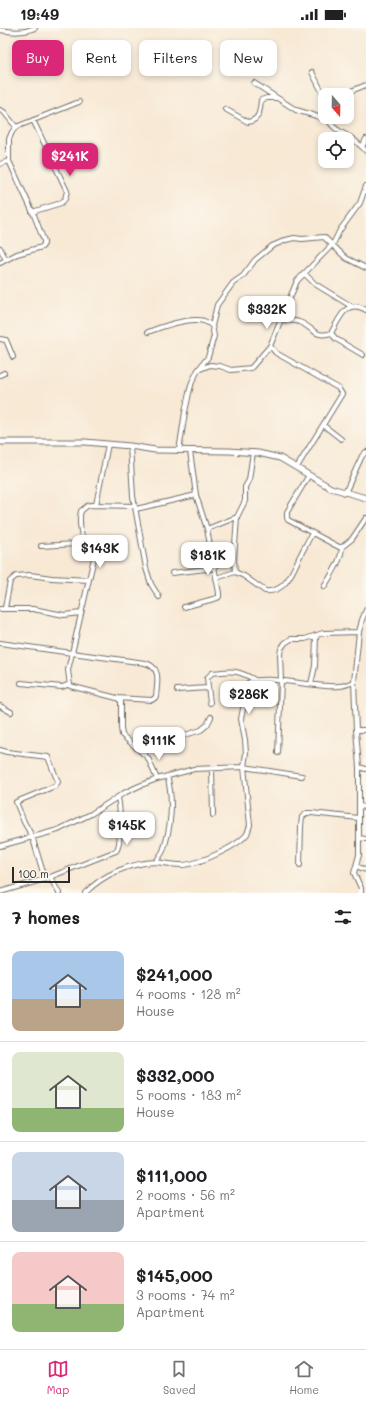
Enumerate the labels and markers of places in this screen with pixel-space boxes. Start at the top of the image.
pin: $241K [42,143,98,177]
pin: $332K [239,296,295,330]
pin: $143K [72,535,128,569]
pin: $181K [180,542,236,576]
pin: $286K [221,681,277,715]
pin: $111K [131,727,187,761]
pin: $145K [99,812,155,846]

